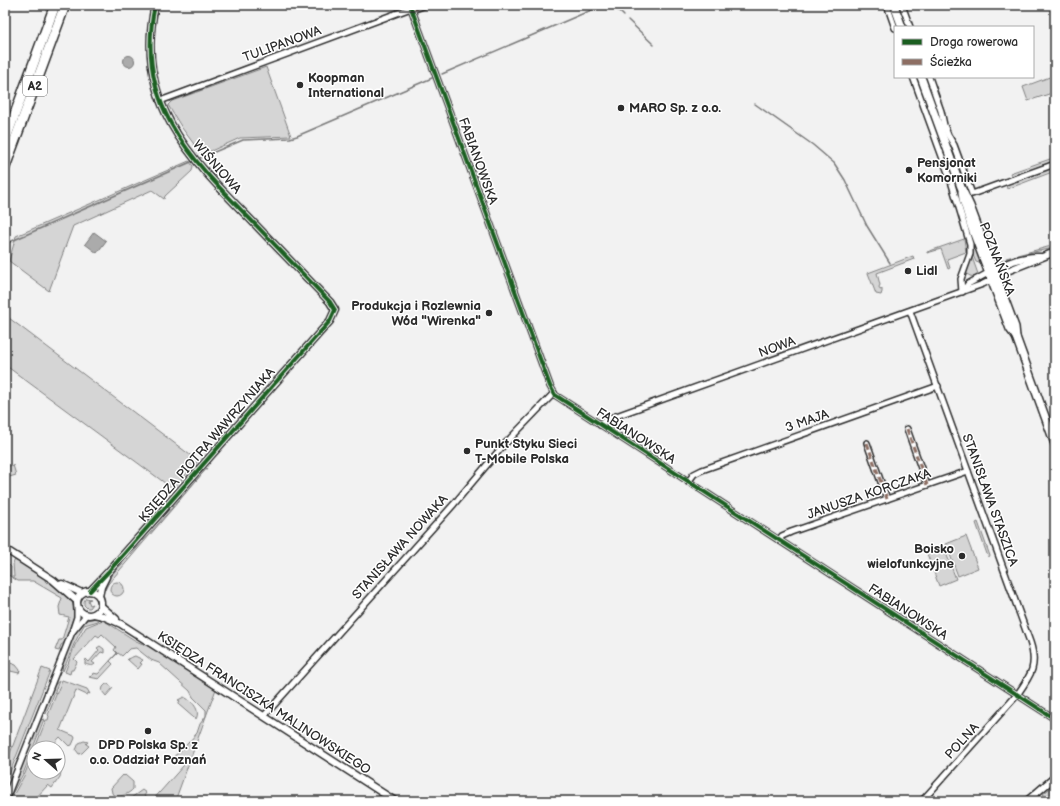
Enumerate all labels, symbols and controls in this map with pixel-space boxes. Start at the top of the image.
street label: TULIPANOWA [241,22,323,66]
legend [894,26,1034,78]
text: Droga rowerowa [930,35,1018,50]
text: Ścieżka [930,53,972,70]
place label: Koopman International [308,70,384,101]
road number: A2 [23,76,47,96]
marker: Koopman International [295,80,305,90]
place label: MARO Sp. z o.o. [629,100,721,116]
marker: MARO Sp. z o.o. [616,103,626,113]
street label: FABIANOWSKA [455,115,501,207]
street label: WIŚNIOWA [189,136,245,197]
place label: Pensjonat Komorniki [917,155,977,186]
marker: Pensjonat Komorniki [904,165,914,175]
street label: POZNAŃSKA [976,220,1019,298]
place label: Lidl [916,263,938,279]
marker: Lidl [903,266,913,276]
place label: Produkcja i Rozlewnia Wód "Wirenka" [351,298,481,329]
marker: Produkcja i Rozlewnia Wód "Wirenka" [484,308,494,318]
street label: NOWA [756,333,798,361]
street label: KSIĘDZA PIOTRA WAWRZYNIAKA [136,364,279,526]
street label: FABIANOWSKA [593,404,679,468]
street label: 3 MAJA [783,406,831,436]
street label: STANISŁAWA STASZICA [959,432,1021,568]
place label: Punkt Styku Sieci T-Mobile Polska [475,436,577,467]
marker: Punkt Styku Sieci T-Mobile Polska [462,446,472,456]
street label: JANUSZA KORCZAKA [805,465,933,523]
street label: STANISŁAWA NOWAKA [349,491,451,603]
place label: Boisko wielofunkcyjne [867,541,955,572]
marker: Boisko wielofunkcyjne [957,551,967,561]
street label: FABIANOWSKA [865,580,951,644]
street label: KSIĘDZA FRANCISZKA MALINOWSKIEGO [154,628,374,778]
street label: POLNA [942,720,982,762]
marker: DPD Polska Sp. z o.o. Oddział Poznań [143,726,153,736]
place label: DPD Polska Sp. z o.o. Oddział Poznań [90,737,206,768]
north arrow [26,740,66,780]
text: N [30,751,45,763]

